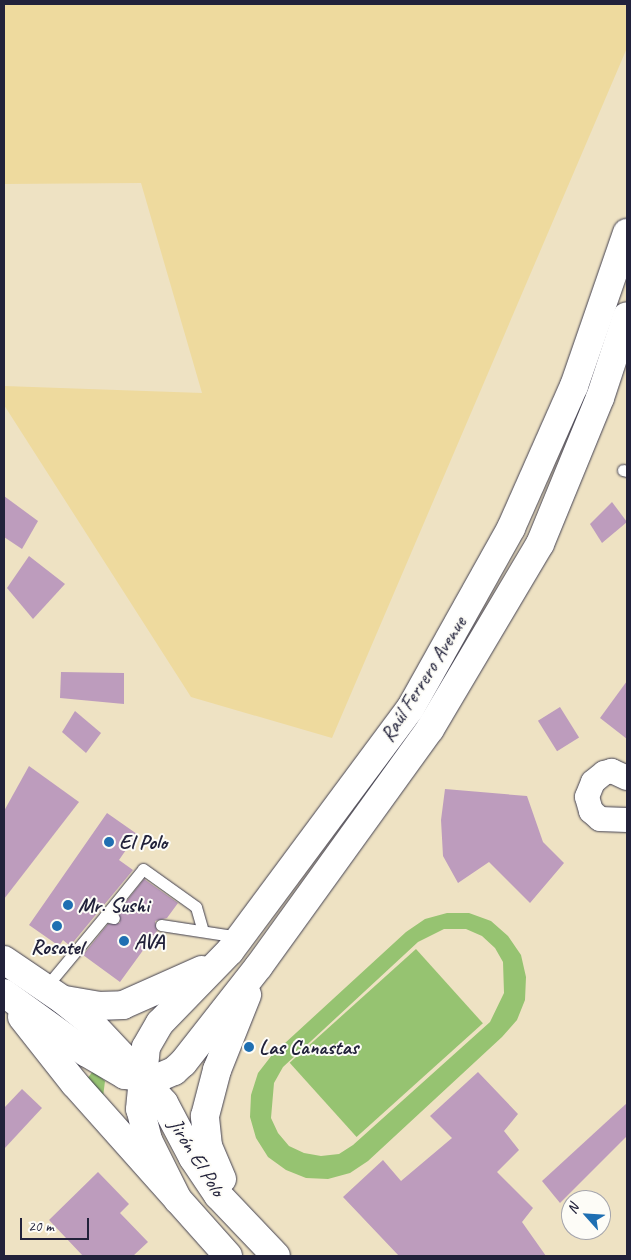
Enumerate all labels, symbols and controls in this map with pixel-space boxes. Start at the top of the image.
street label: Raúl Ferrero Avenue [374,612,472,746]
place label: El Polo [119,829,167,855]
marker: El Polo [103,836,115,848]
place label: Mr. Sushi [78,892,149,918]
marker: Mr. Sushi [62,899,74,911]
marker: Rosatel [51,920,63,932]
place label: AVA [134,928,164,954]
place label: Rosatel [31,934,83,960]
marker: AVA [118,935,130,947]
place label: Las Canastas [259,1034,358,1060]
marker: Las Canastas [243,1041,255,1053]
street label: Jirón El Polo [163,1113,231,1201]
north arrow [561,1190,611,1240]
text: N [563,1201,583,1216]
scale bar [22,1208,91,1240]
text: 20 m [28,1217,54,1236]

